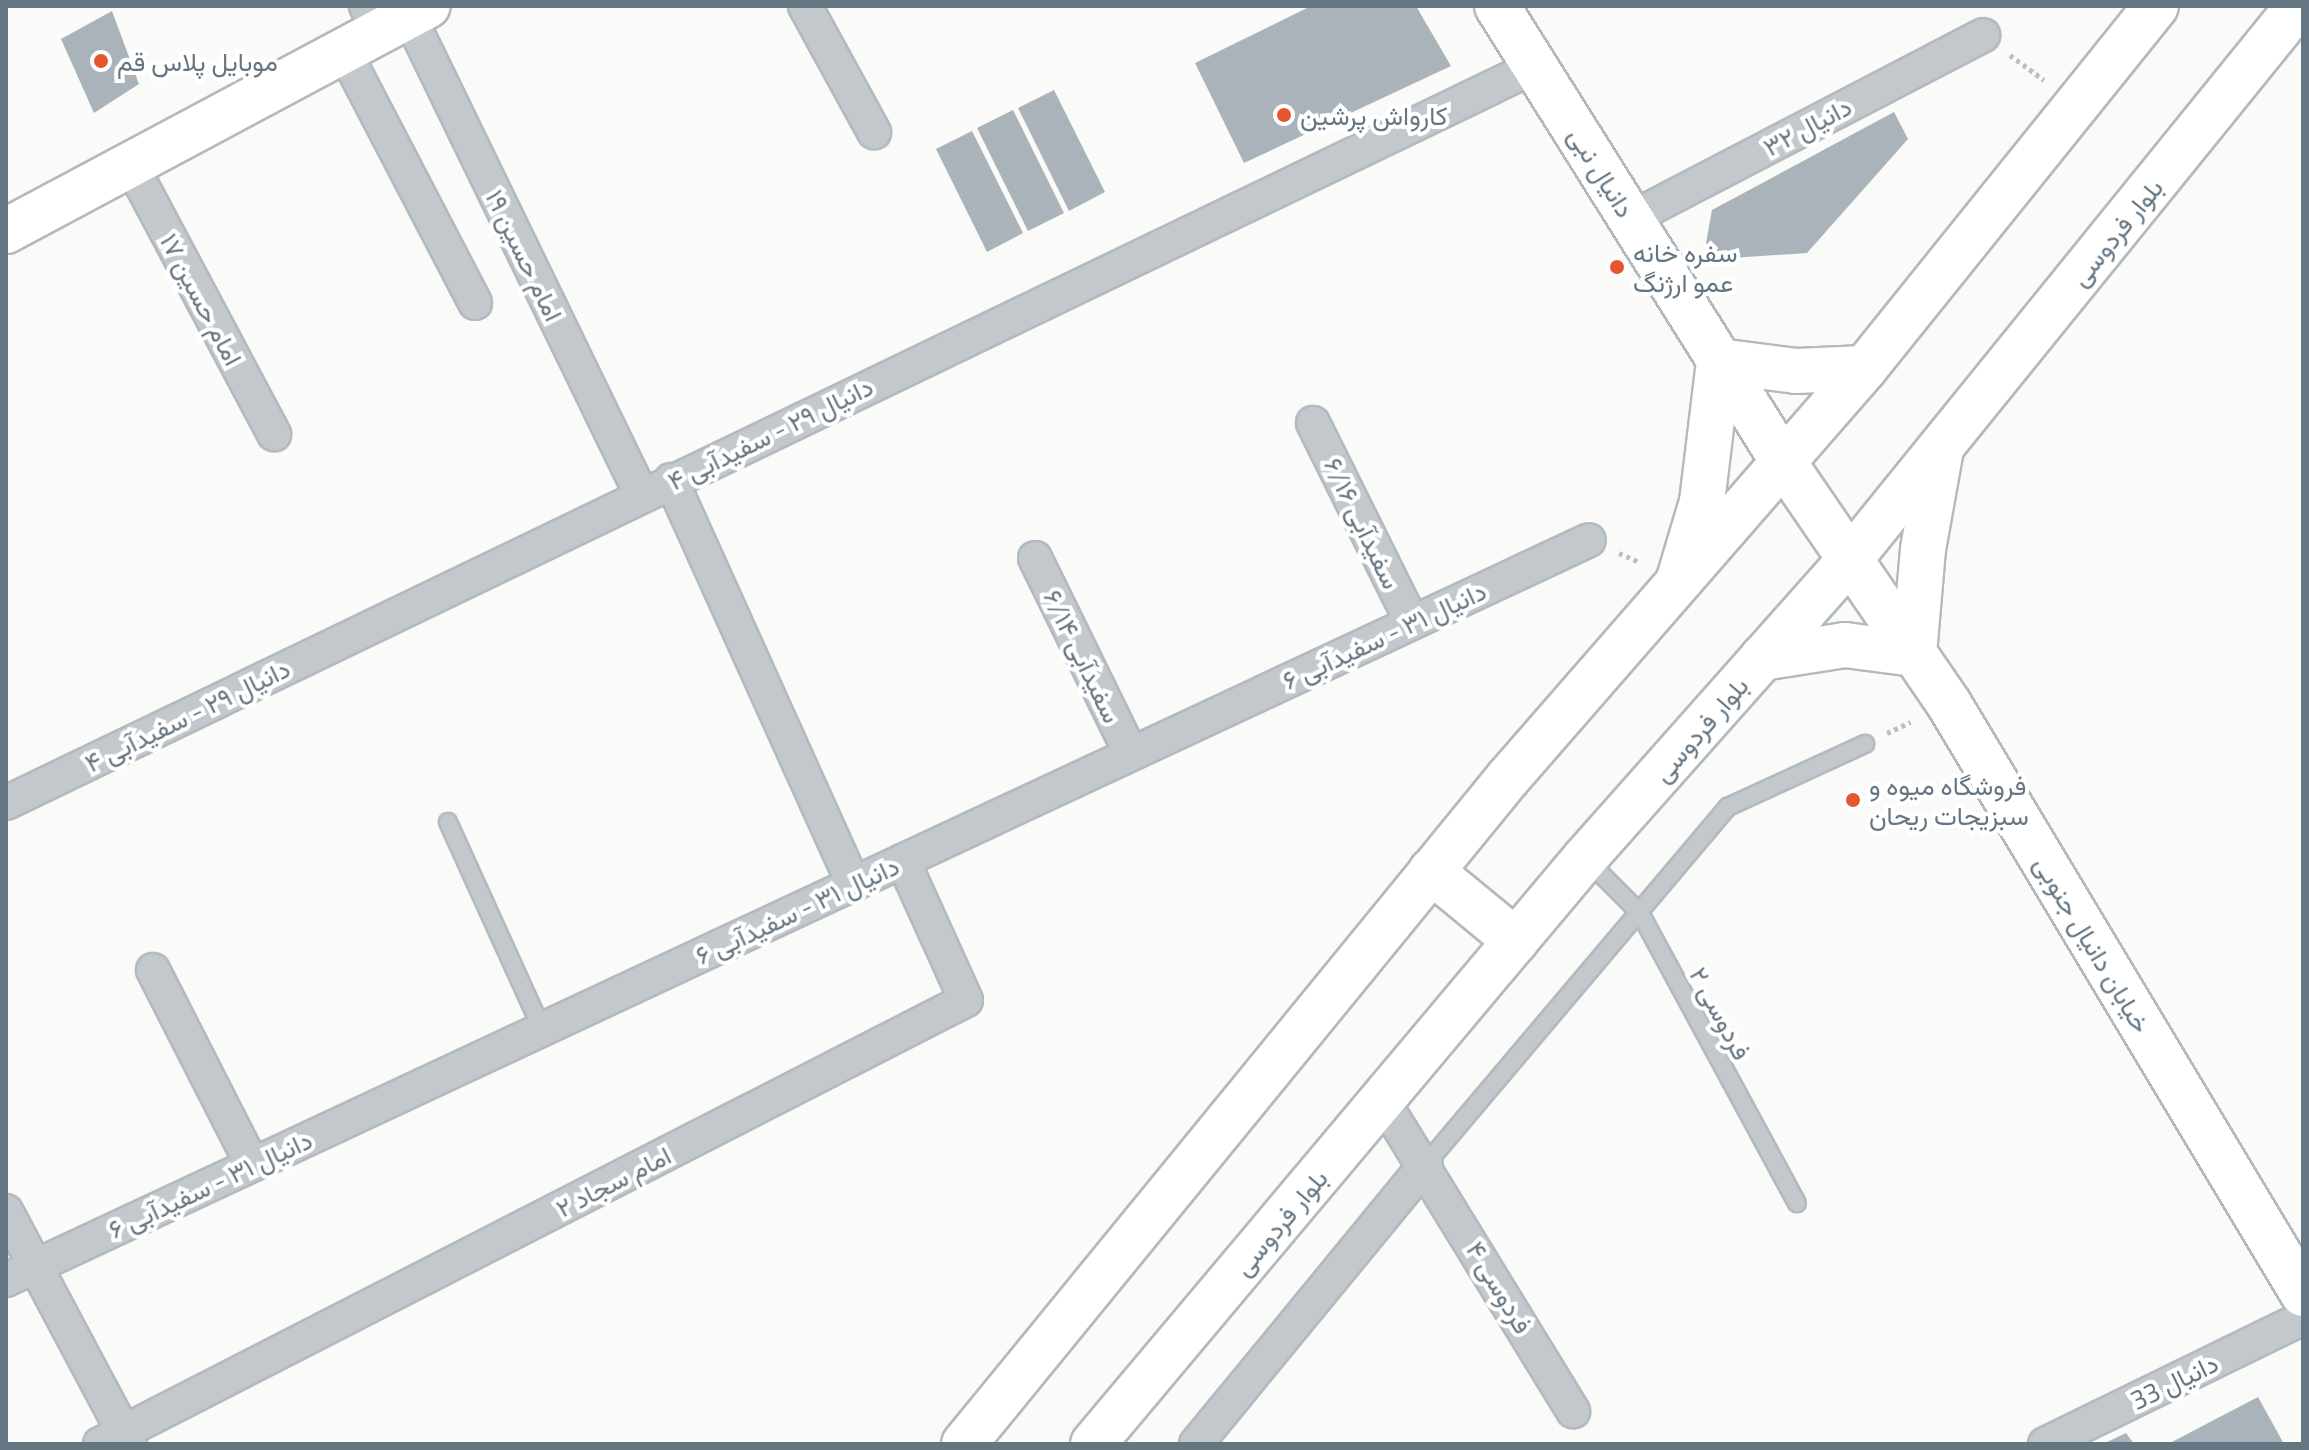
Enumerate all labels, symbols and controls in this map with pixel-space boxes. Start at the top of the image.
place label: موبایل پلاس قم [117,45,278,77]
marker: موبایل پلاس قم [92,52,110,70]
street label: دانیال ۳۲ [1758,90,1856,162]
place label: کارواش پرشین [1300,99,1448,131]
marker: کارواش پرشین [1275,106,1293,124]
street label: دانیال نبی [1562,121,1642,223]
street label: بلوار فردوسی [2063,172,2169,292]
street label: امام حسین ۱۹ [480,184,570,326]
street label: امام حسین ۱۷ [154,228,250,370]
place label: سفره خانه عمو ارژنگ [1633,236,1737,298]
marker: سفره خانه عمو ارژنگ [1608,258,1626,276]
street label: دانیال ۲۹ - سفیدآبی ۴ [662,370,878,496]
street label: سفیدآبی ۶/۱۶ [1318,452,1408,594]
street label: دانیال ۳۱ - سفیدآبی ۶ [1277,574,1491,696]
street label: سفیدآبی ۶/۱۴ [1037,584,1129,728]
street label: دانیال ۲۹ - سفیدآبی ۴ [79,652,295,778]
street label: بلوار فردوسی [1646,670,1754,788]
place label: فروشگاه میوه و سبزیجات ریحان [1869,769,2029,830]
marker: فروشگاه میوه و سبزیجات ریحان [1844,791,1862,809]
street label: دانیال ۳۱ - سفیدآبی ۶ [690,849,904,971]
street label: خیابان دانیال جنوبی [2028,850,2158,1038]
street label: فردوسی ۲ [1684,961,1758,1065]
street label: دانیال ۳۱ - سفیدآبی ۶ [103,1123,317,1245]
street label: امام سجاد ۲ [550,1139,676,1223]
street label: بلوار فردوسی [1226,1162,1334,1282]
street label: فردوسی ۴ [1460,1235,1540,1339]
street label: دانیال 33 [2125,1346,2223,1416]

